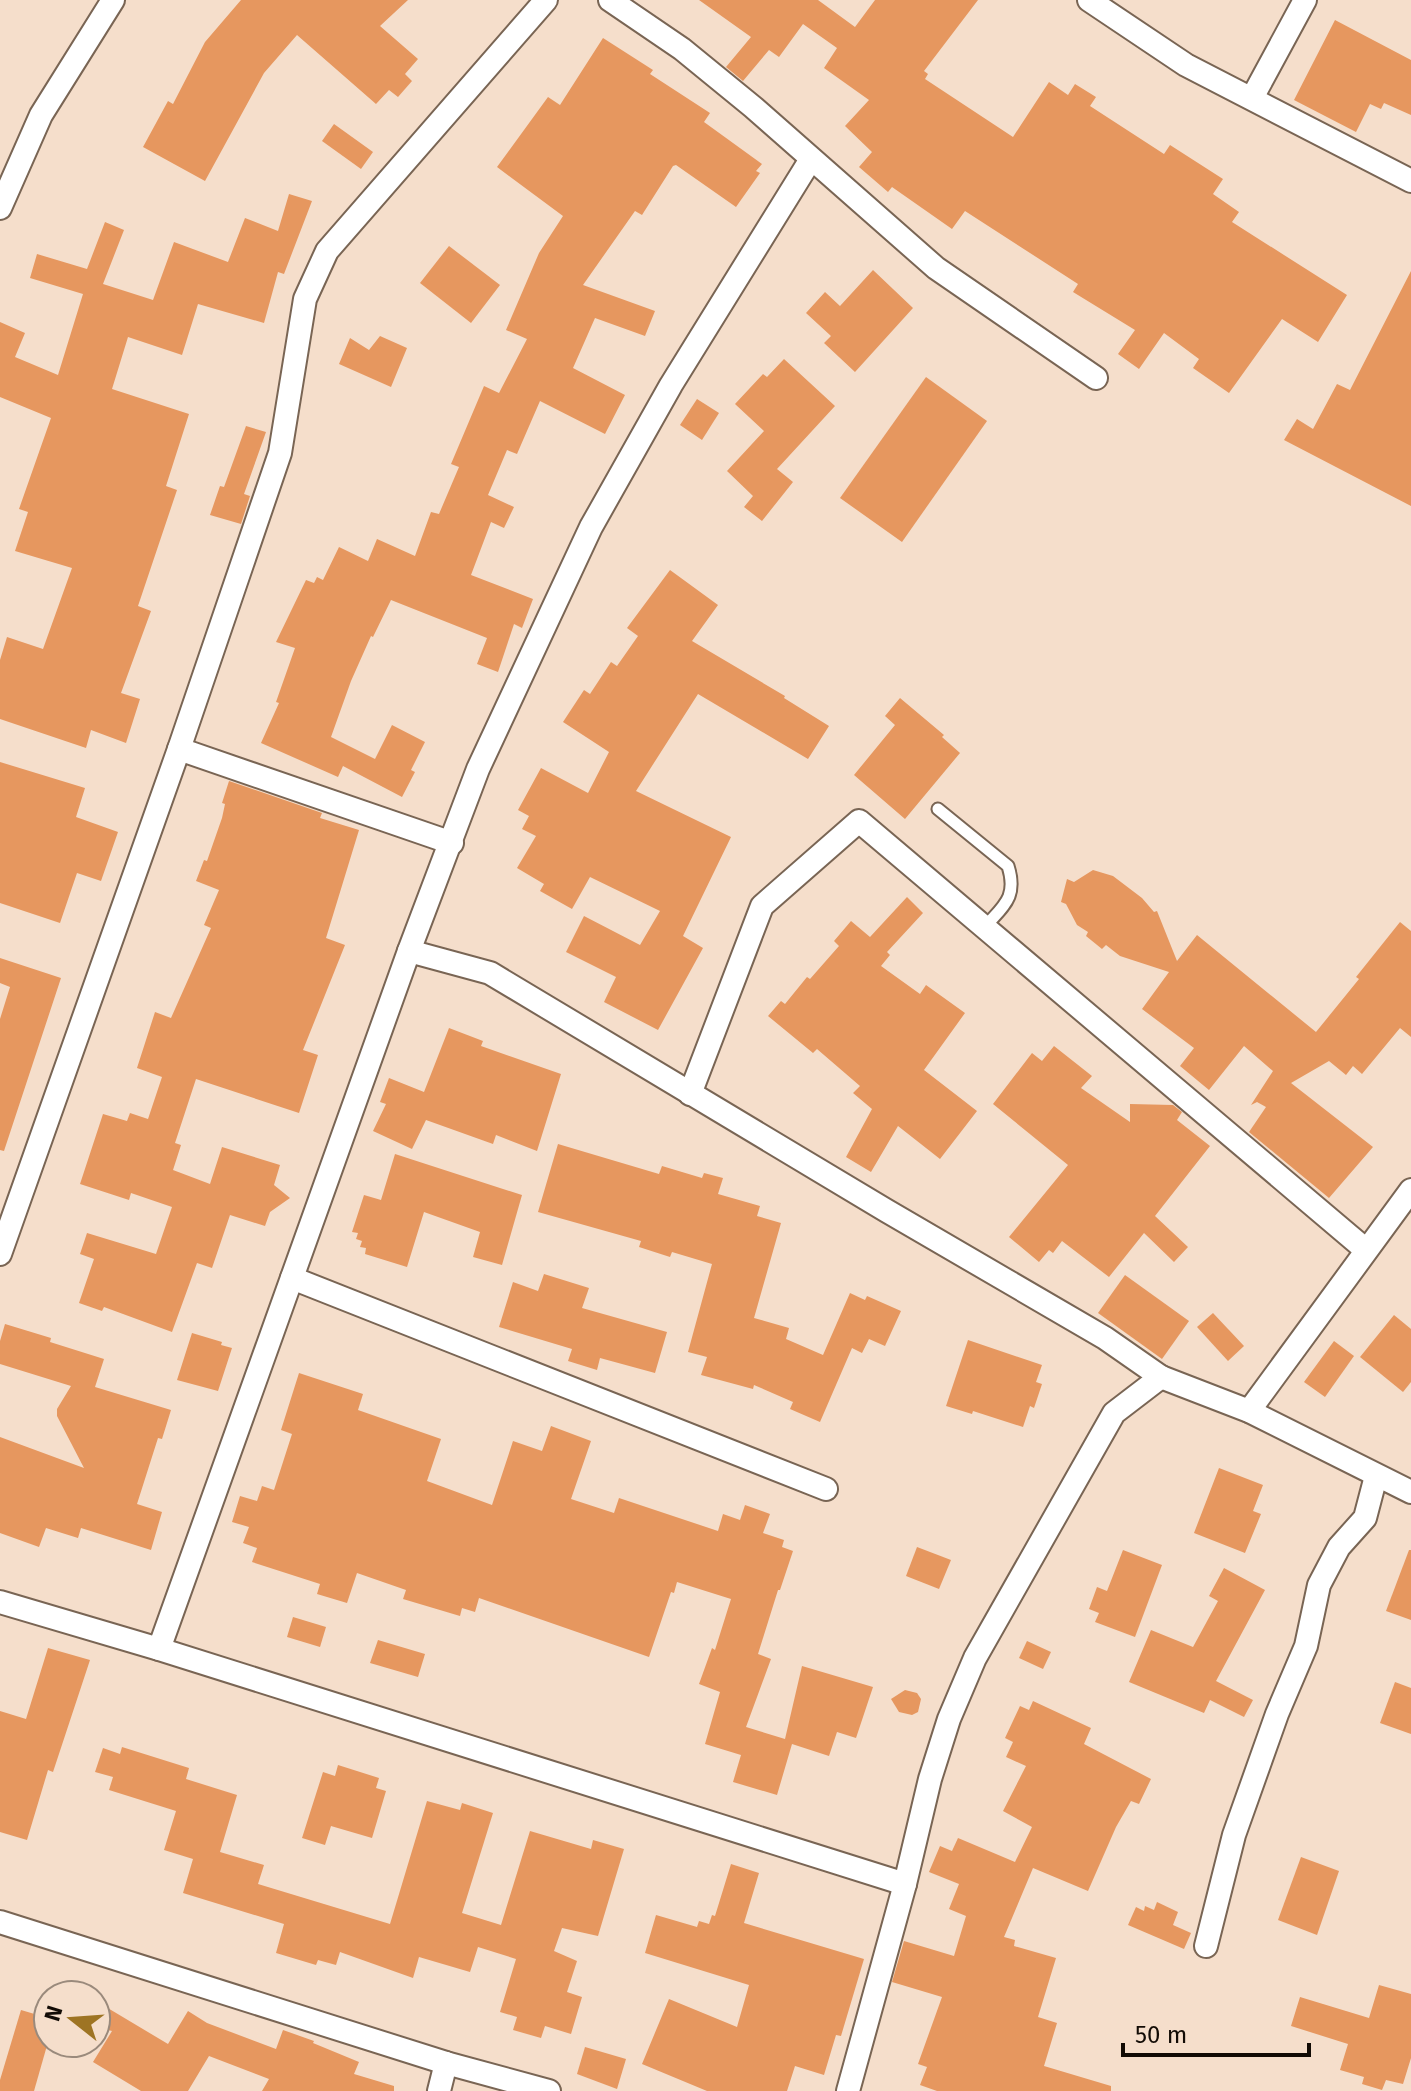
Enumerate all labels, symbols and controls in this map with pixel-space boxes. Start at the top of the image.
north arrow [32,1979,112,2059]
text: N [38,2002,68,2024]
scale bar [1123,2007,1309,2057]
text: 50 m [1135,2021,1187,2049]

